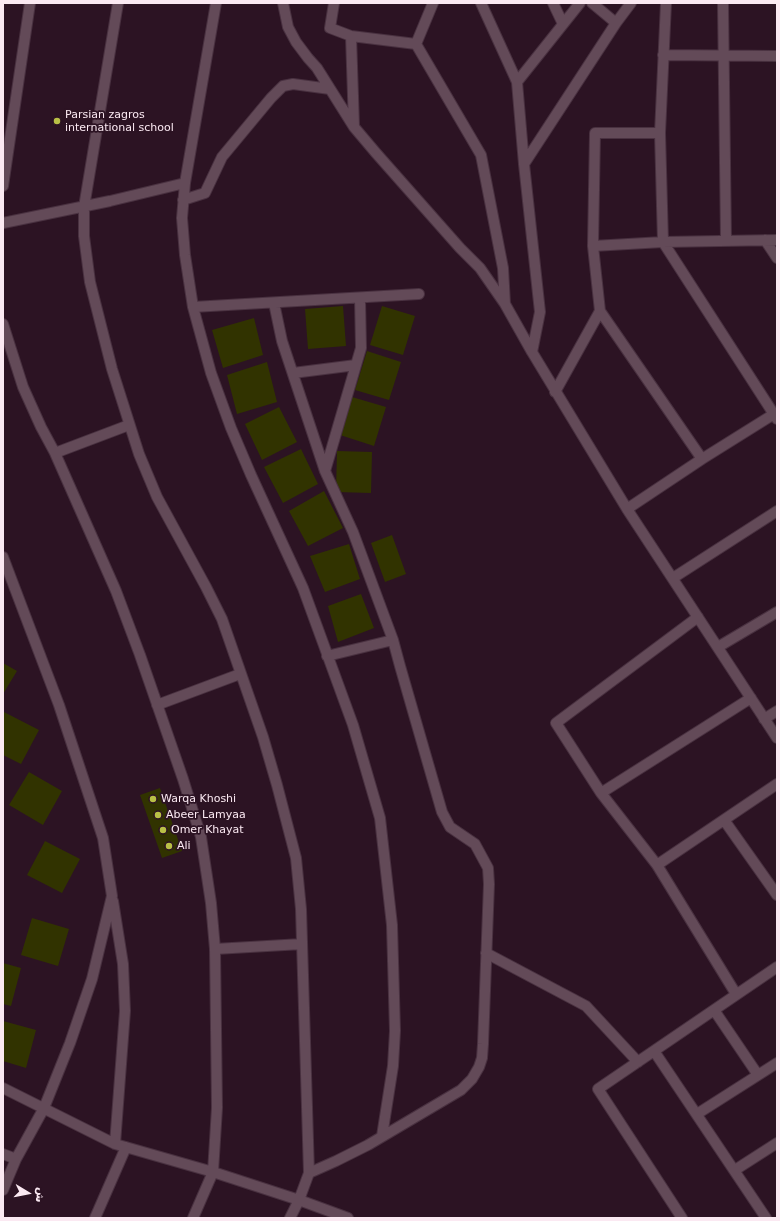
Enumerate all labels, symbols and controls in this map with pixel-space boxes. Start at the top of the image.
place label: Parsian zagros international school [65,108,174,134]
marker: Parsian zagros international school [52,116,62,126]
place label: Warqa Khoshi [161,792,236,806]
marker: Warqa Khoshi [148,794,158,804]
place label: Abeer Lamyaa [166,808,246,822]
marker: Abeer Lamyaa [153,810,163,820]
place label: Omer Khayat [171,823,244,837]
marker: Omer Khayat [158,825,168,835]
place label: Ali [177,839,191,853]
marker: Ali [164,841,174,851]
north arrow [8,1173,48,1213]
text: ش [33,1187,48,1204]

